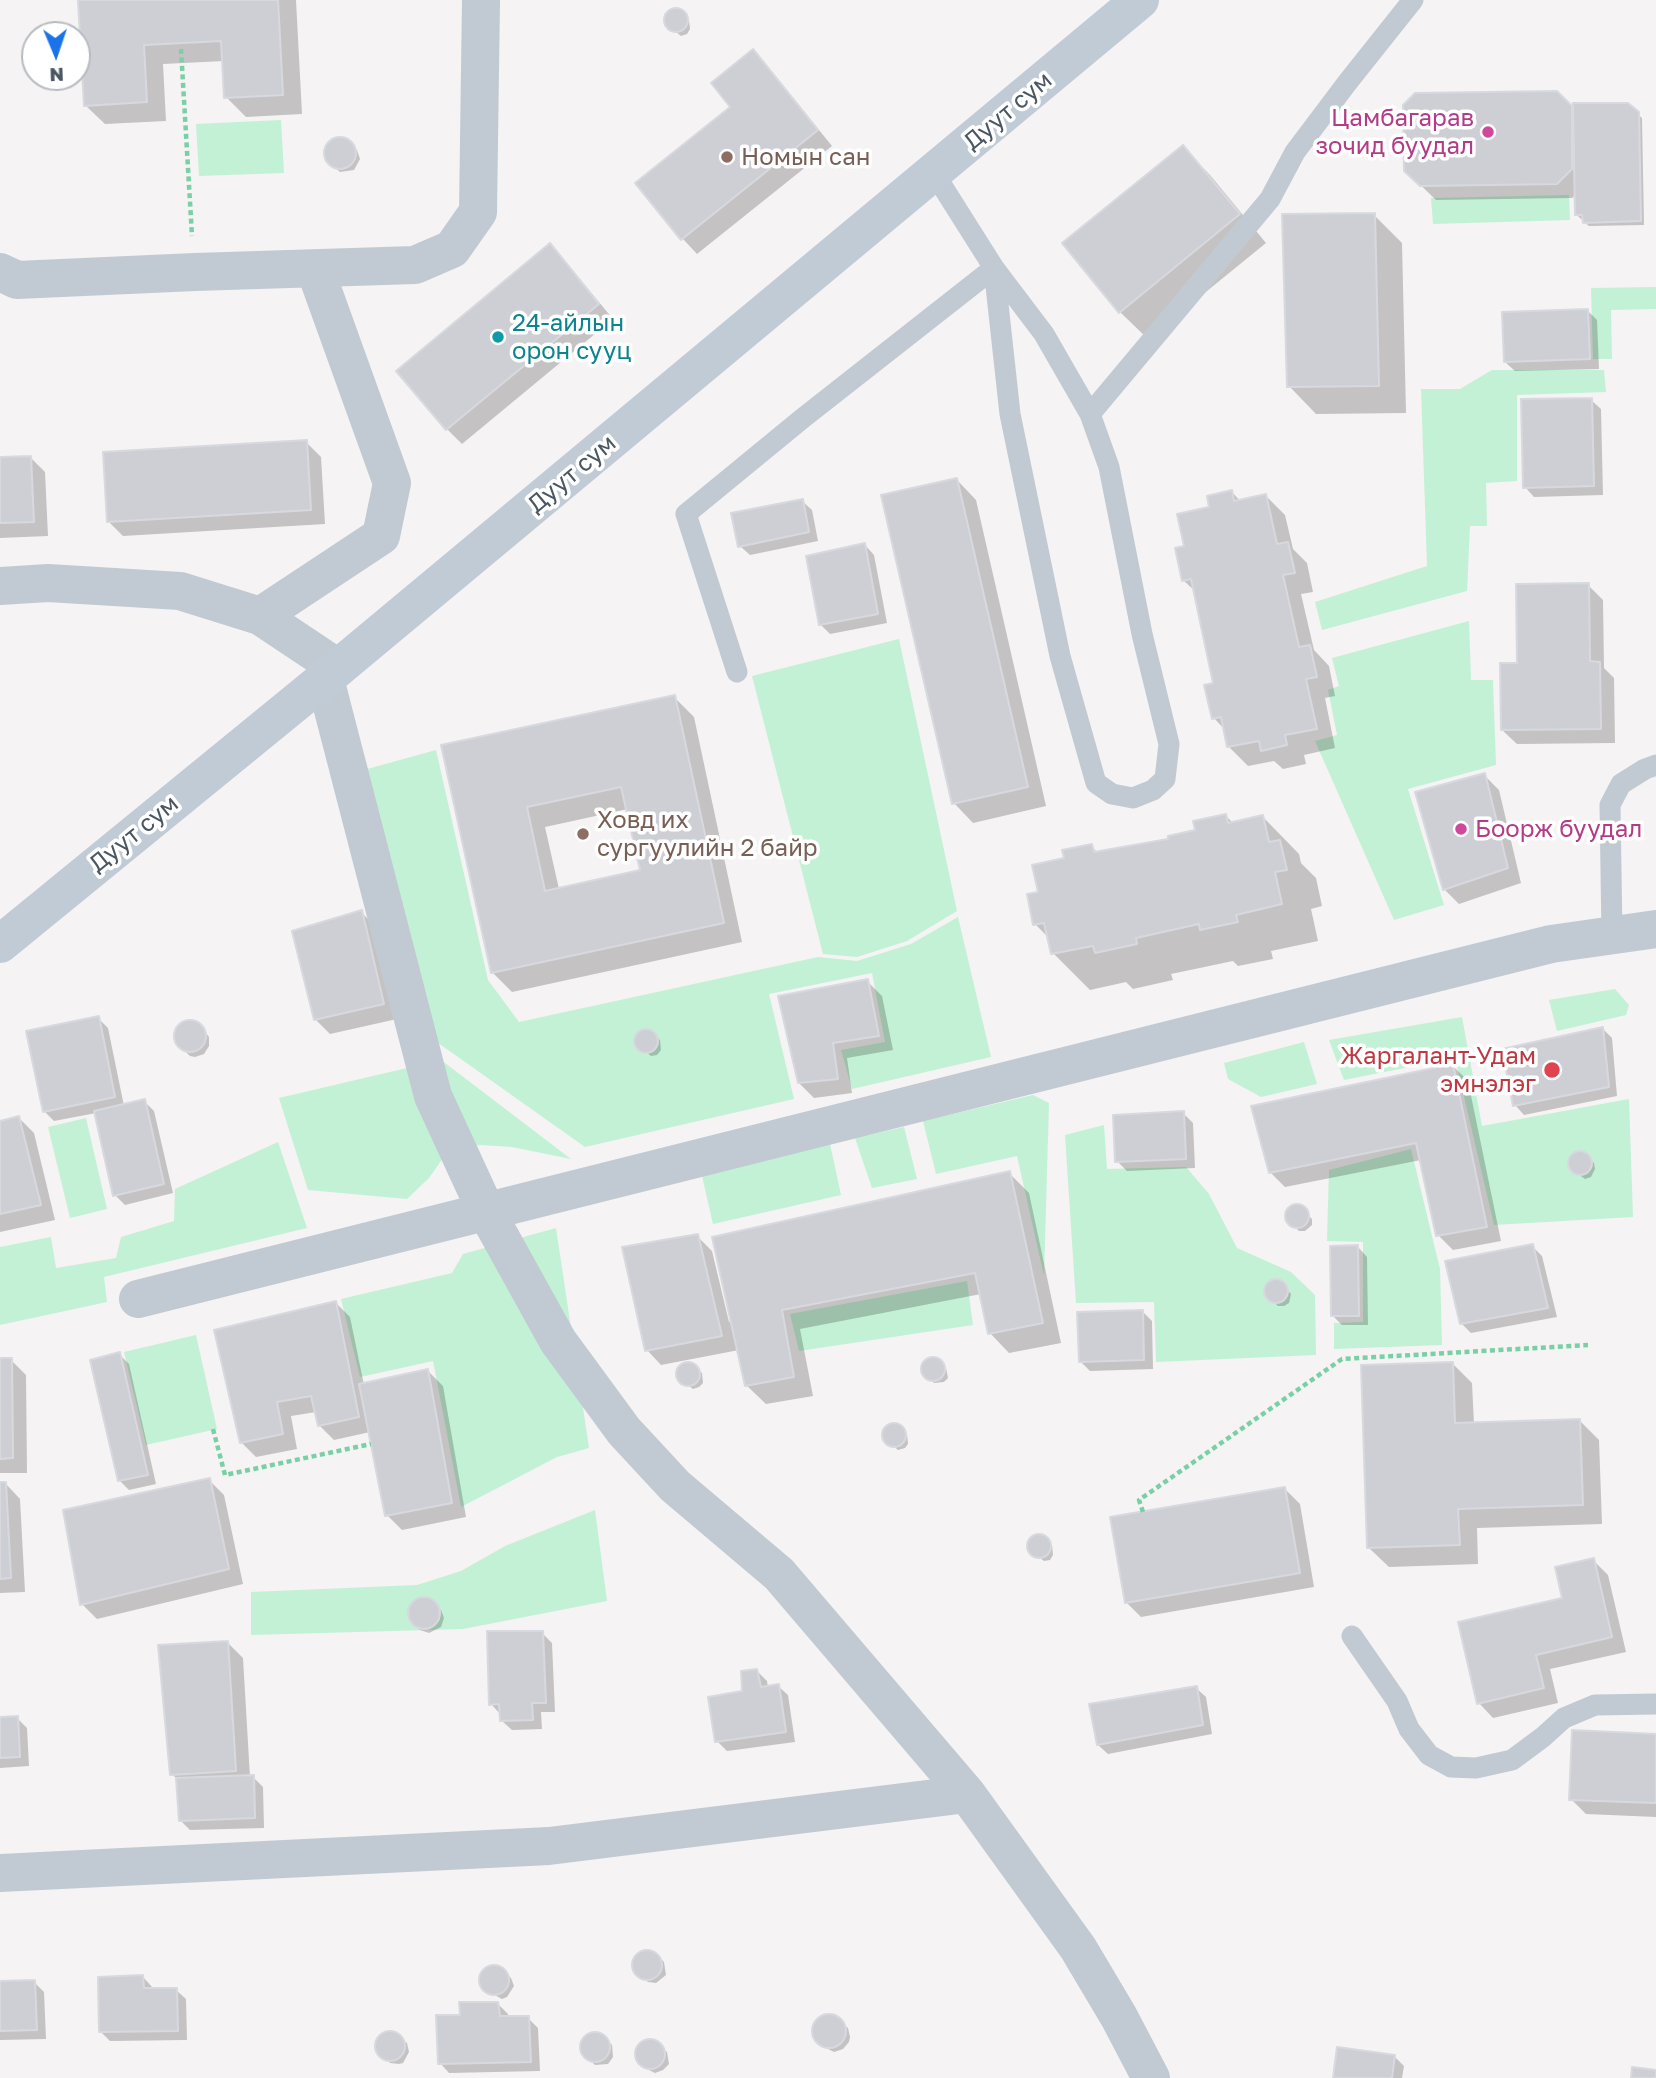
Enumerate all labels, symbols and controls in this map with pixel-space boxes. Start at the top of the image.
north arrow [21,21,91,91]
text: N [49,64,64,87]
street label: Дуут сум [958,66,1058,156]
place label: Цамбагарав зочид буудал [1315,104,1474,160]
marker: Цамбагарав зочид буудал [1480,124,1496,140]
place label: Номын сан [741,143,870,171]
marker: Номын сан [719,149,735,165]
place label: 24-айлын орон сууц [512,309,631,365]
marker: 24-айлын орон сууц [490,329,506,345]
street label: Дуут сум [522,429,622,519]
street label: Дуут сум [84,789,184,879]
place label: Ховд их сургуулийн 2 байр [597,806,818,862]
place label: Боорж буудал [1475,815,1642,843]
marker: Боорж буудал [1453,821,1469,837]
marker: Ховд их сургуулийн 2 байр [575,826,591,842]
place label: Жаргалант-Удам эмнэлэг [1340,1042,1536,1098]
marker: Жаргалант-Удам эмнэлэг [1542,1060,1562,1080]

